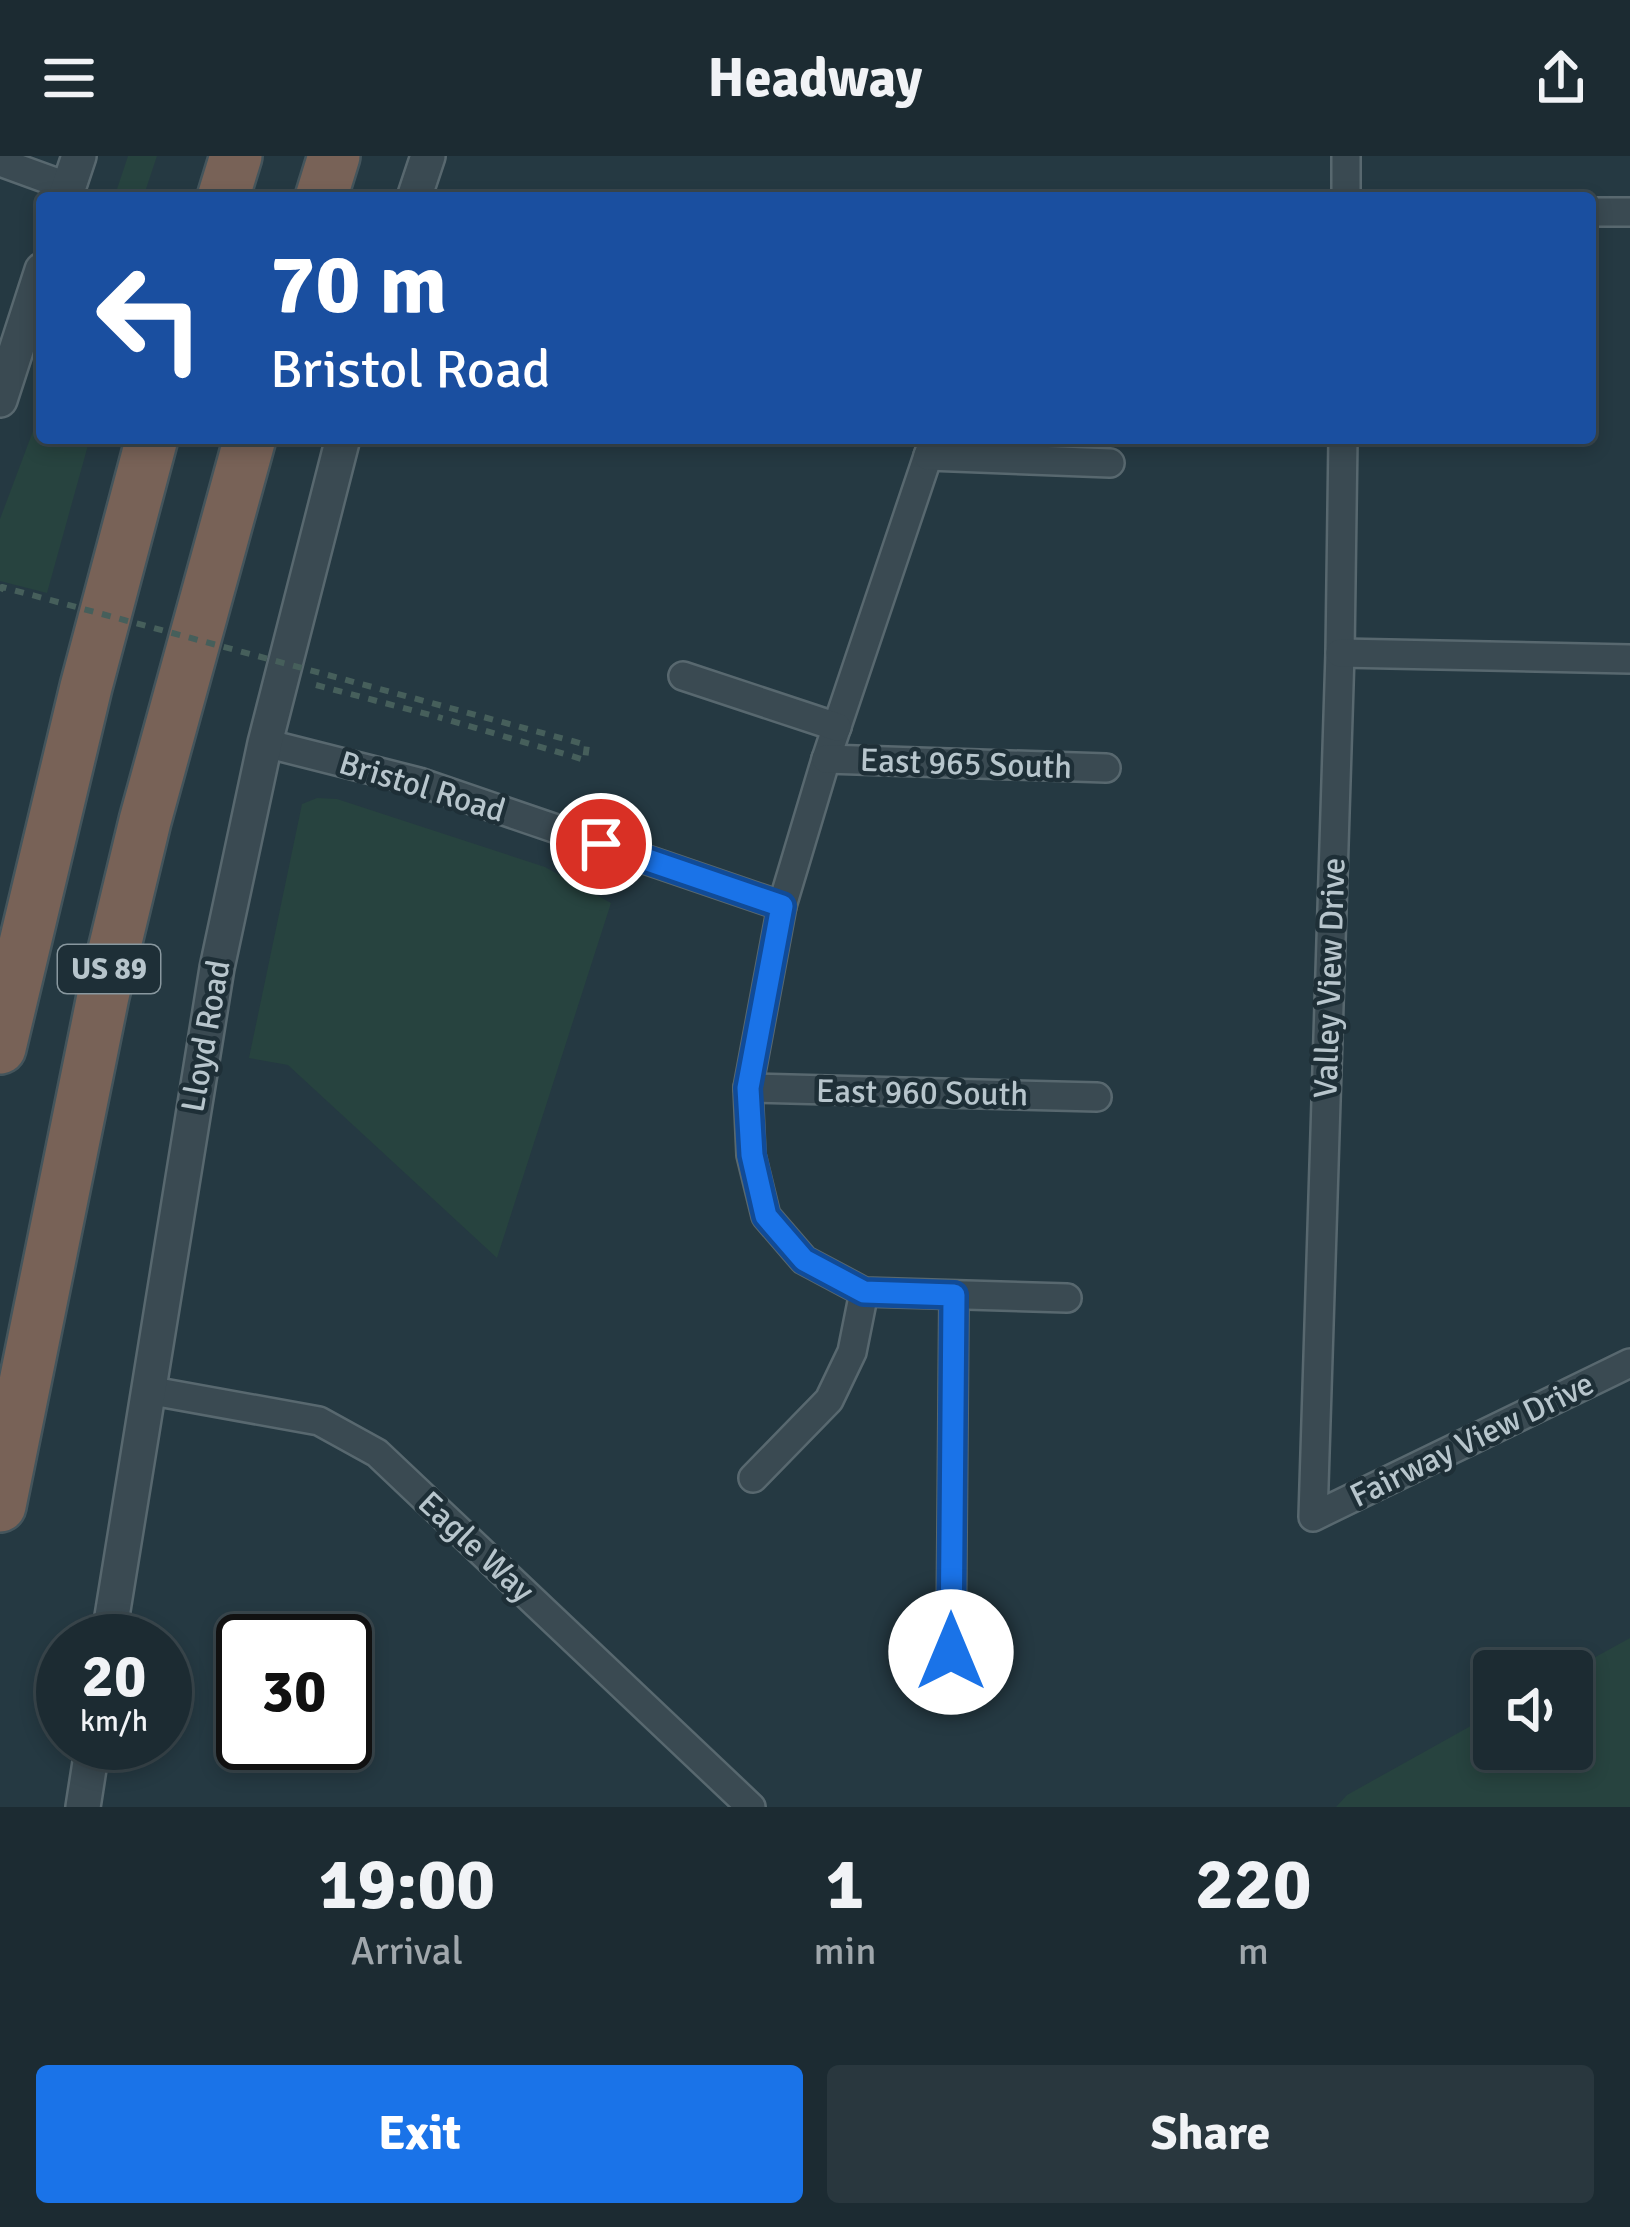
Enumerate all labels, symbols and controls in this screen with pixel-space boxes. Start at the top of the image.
icon: menu [36,45,102,111]
text: Headway [708,45,922,112]
icon: share [1528,45,1594,111]
text: 70 m [270,233,447,337]
icon: left [72,240,228,396]
text: Bristol Road [270,336,551,403]
street label: East 965 South [859,740,1073,788]
street label: Bristol Road [334,742,510,832]
pin [550,793,652,895]
icon: arrive [568,811,634,877]
street label: Valley View Drive [1305,857,1355,1099]
road number: US 89 [58,945,160,993]
street label: Lloyd Road [172,957,240,1115]
street label: East 960 South [816,1071,1028,1115]
street label: Fairway View Drive [1343,1363,1601,1517]
street label: Eagle Way [409,1483,543,1612]
position arrow [888,1589,1014,1715]
speed limit sign: 30 [216,1614,372,1770]
text: 20 [82,1640,146,1714]
map controls [1473,1650,1593,1770]
button: sound [1473,1650,1593,1770]
text: km/h [80,1703,148,1740]
text: 19:00 [318,1840,495,1929]
text: 1 [826,1840,864,1929]
text: 220 [1195,1840,1312,1929]
text: Arrival [351,1927,463,1975]
text: min [814,1927,877,1975]
text: m [1238,1927,1269,1975]
button: Exit [36,2065,803,2203]
button: Share [827,2065,1594,2203]

